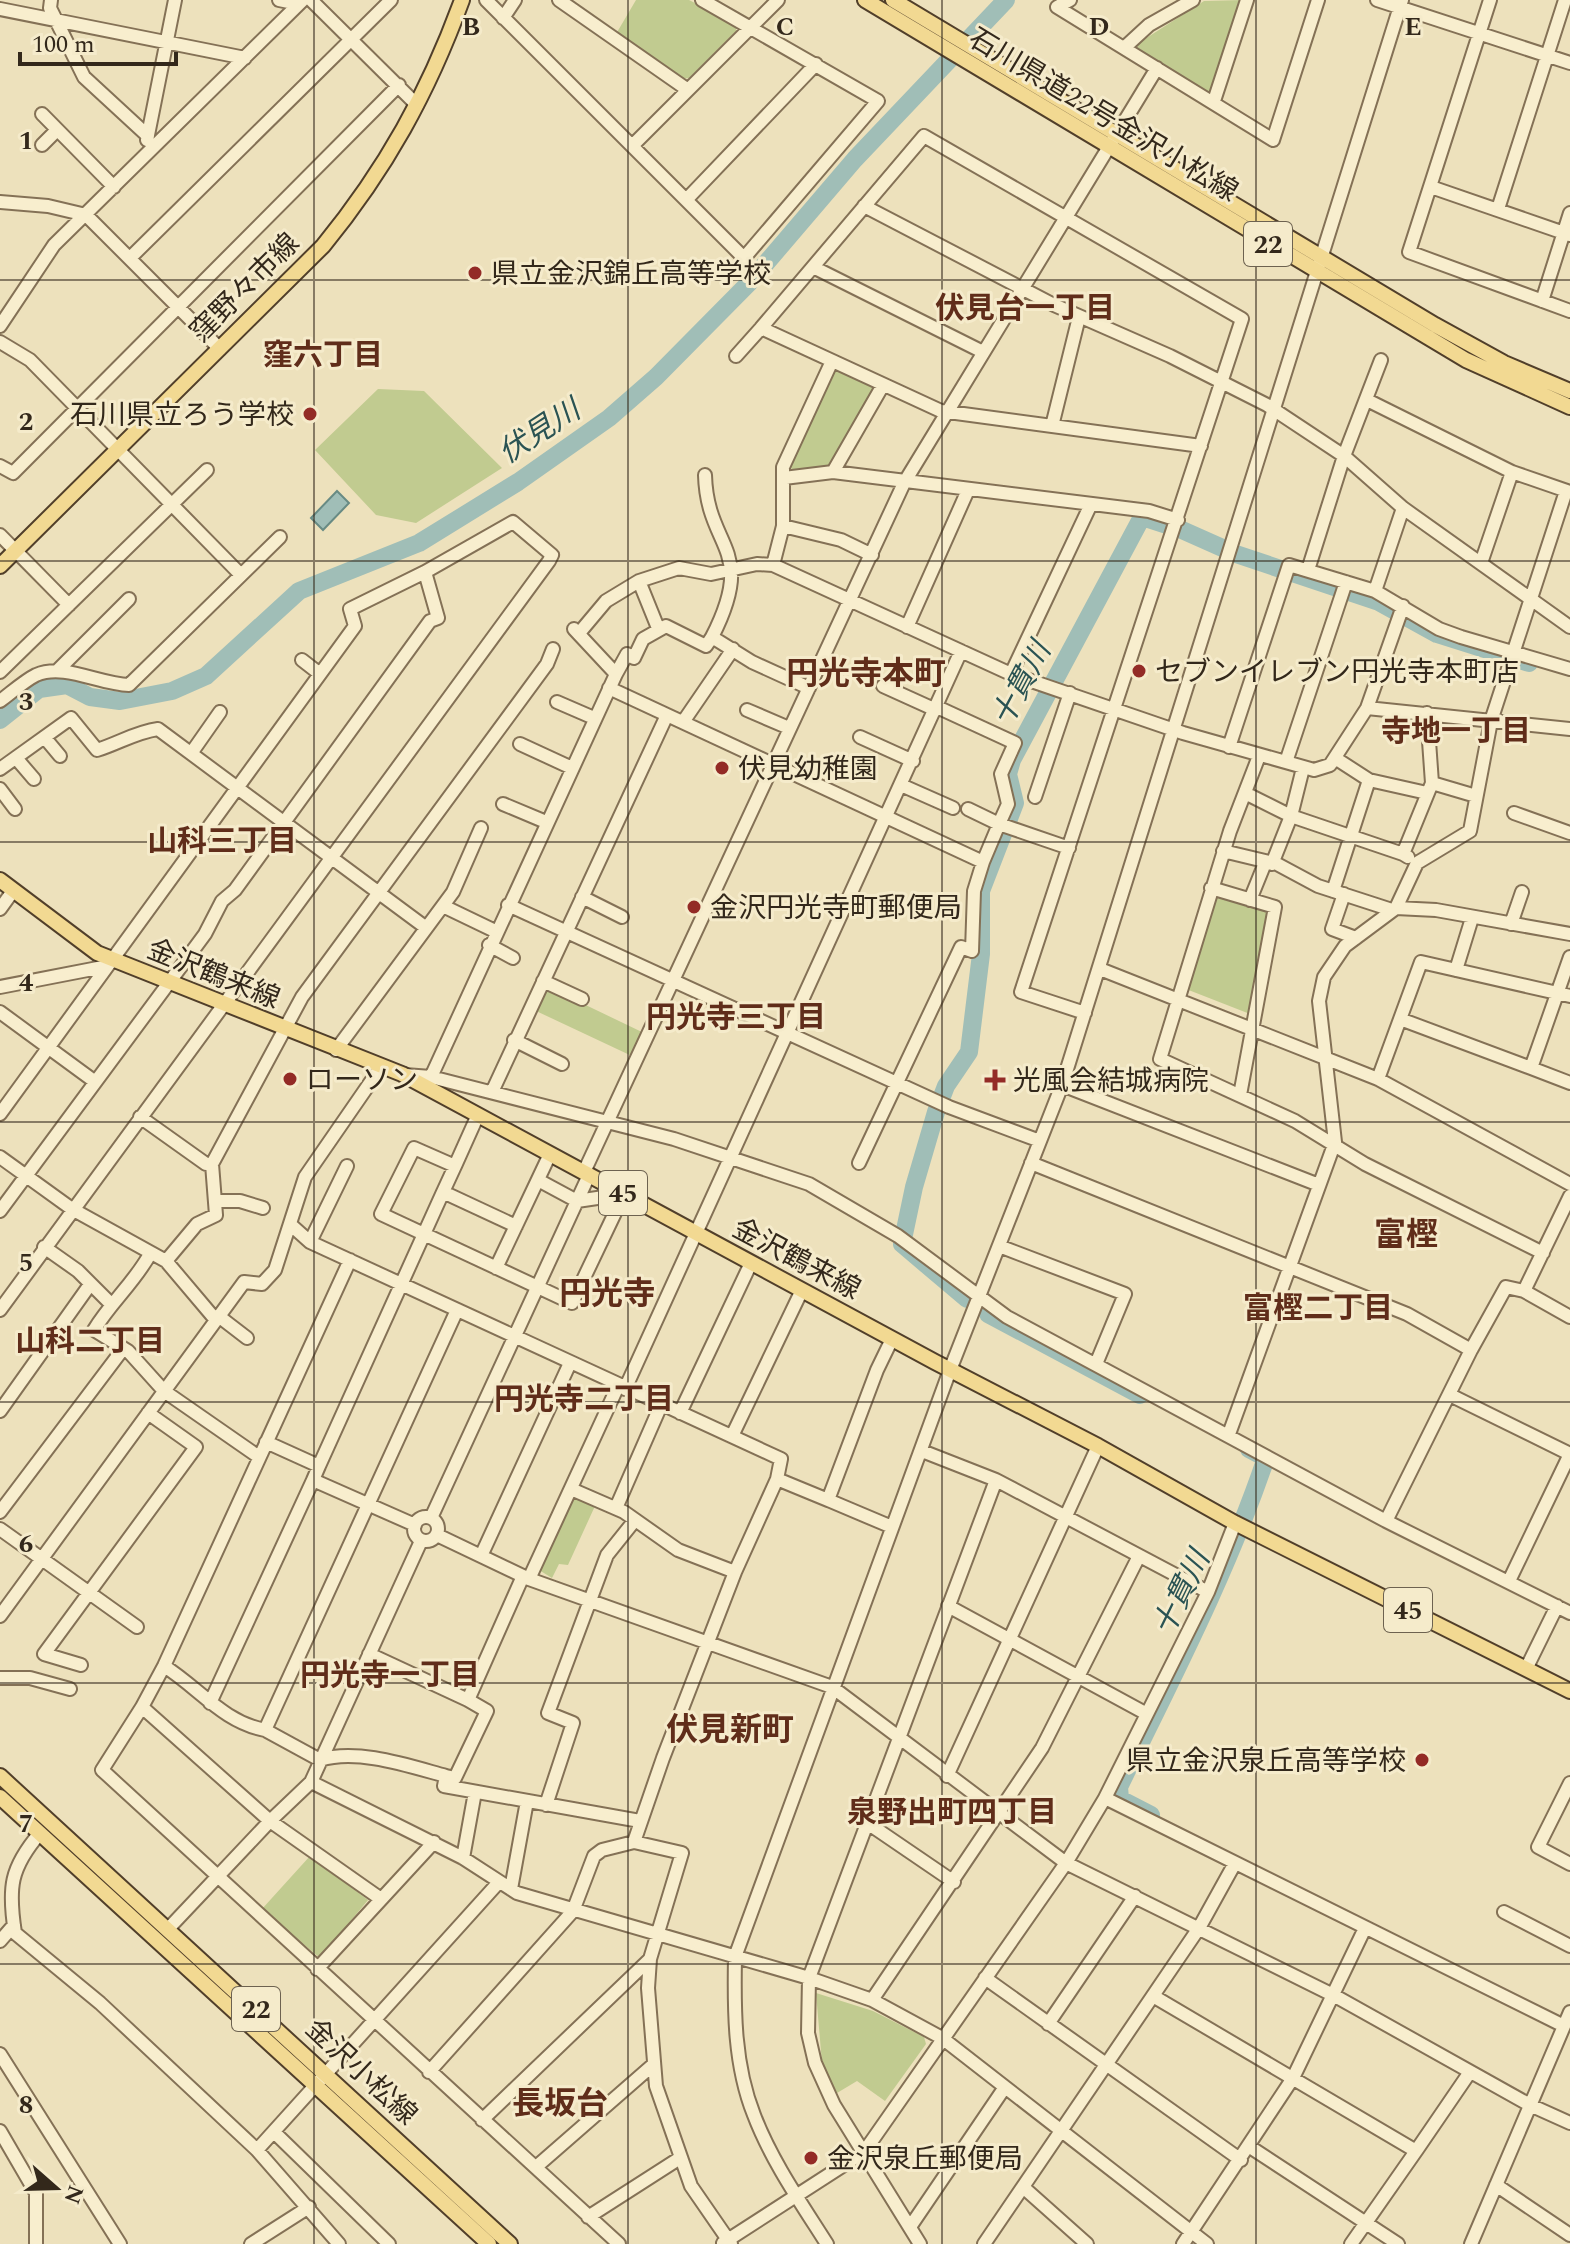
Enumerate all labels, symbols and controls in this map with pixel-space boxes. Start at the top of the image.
text: B [462,7,480,47]
text: C [776,7,794,47]
text: D [1089,7,1109,47]
text: E [1404,7,1422,47]
scale bar [20,16,176,66]
street label: 石川県道22号金沢小松線 [960,18,1246,213]
text: 100 m [32,27,95,63]
text: 1 [19,121,33,161]
road number: 22 [1244,222,1292,266]
street label: 窪野々市線 [180,223,310,353]
place label: 県立金沢錦丘高等学校 [491,253,771,296]
marker: 県立金沢錦丘高等学校 [466,264,484,282]
district label: 伏見台一丁目 [935,286,1115,332]
district label: 窪六丁目 [263,333,383,379]
water label: 伏見川 [489,386,592,476]
place label: 石川県立ろう学校 [70,394,294,437]
text: 2 [19,402,33,442]
marker: 石川県立ろう学校 [301,405,319,423]
water label: 十貫川 [980,631,1065,735]
district label: 円光寺本町 [786,650,946,699]
place label: セブンイレブン円光寺本町店 [1155,651,1519,694]
marker: セブンイレブン円光寺本町店 [1130,662,1148,680]
text: 3 [19,682,33,722]
district label: 寺地一丁目 [1381,709,1531,755]
place label: 伏見幼稚園 [738,748,878,791]
marker: 伏見幼稚園 [713,759,731,777]
district label: 山科三丁目 [147,819,297,865]
place label: 金沢円光寺町郵便局 [710,887,962,930]
marker: 金沢円光寺町郵便局 [685,898,703,916]
street label: 金沢鶴来線 [140,928,286,1021]
text: 4 [19,963,34,1003]
district label: 円光寺三丁目 [646,995,826,1041]
place label: ローソン [306,1059,418,1102]
place label: 光風会結城病院 [1013,1060,1209,1103]
marker: 光風会結城病院 [984,1069,1006,1091]
marker: ローソン [281,1070,299,1088]
road number: 45 [599,1171,647,1215]
street label: 金沢鶴来線 [724,1207,868,1311]
district label: 富樫 [1374,1211,1438,1260]
text: 5 [19,1243,33,1283]
district label: 円光寺 [559,1270,655,1319]
district label: 富樫二丁目 [1243,1286,1393,1332]
district label: 山科二丁目 [15,1319,165,1365]
district label: 円光寺二丁目 [494,1377,674,1423]
text: 6 [19,1524,33,1564]
water label: 十貫川 [1141,1540,1224,1644]
road number: 45 [1384,1588,1432,1632]
district label: 円光寺一丁目 [300,1653,480,1699]
district label: 伏見新町 [666,1706,794,1755]
place label: 県立金沢泉丘高等学校 [1126,1740,1406,1783]
marker: 県立金沢泉丘高等学校 [1413,1751,1431,1769]
district label: 泉野出町四丁目 [847,1790,1057,1836]
text: 7 [19,1804,33,1844]
road number: 22 [232,1987,280,2031]
street label: 金沢小松線 [295,2009,427,2136]
district label: 長坂台 [512,2080,608,2129]
text: 8 [19,2085,33,2125]
place label: 金沢泉丘郵便局 [827,2138,1023,2181]
north arrow [16,2148,96,2228]
marker: 金沢泉丘郵便局 [802,2149,820,2167]
text: N [55,2180,92,2208]

